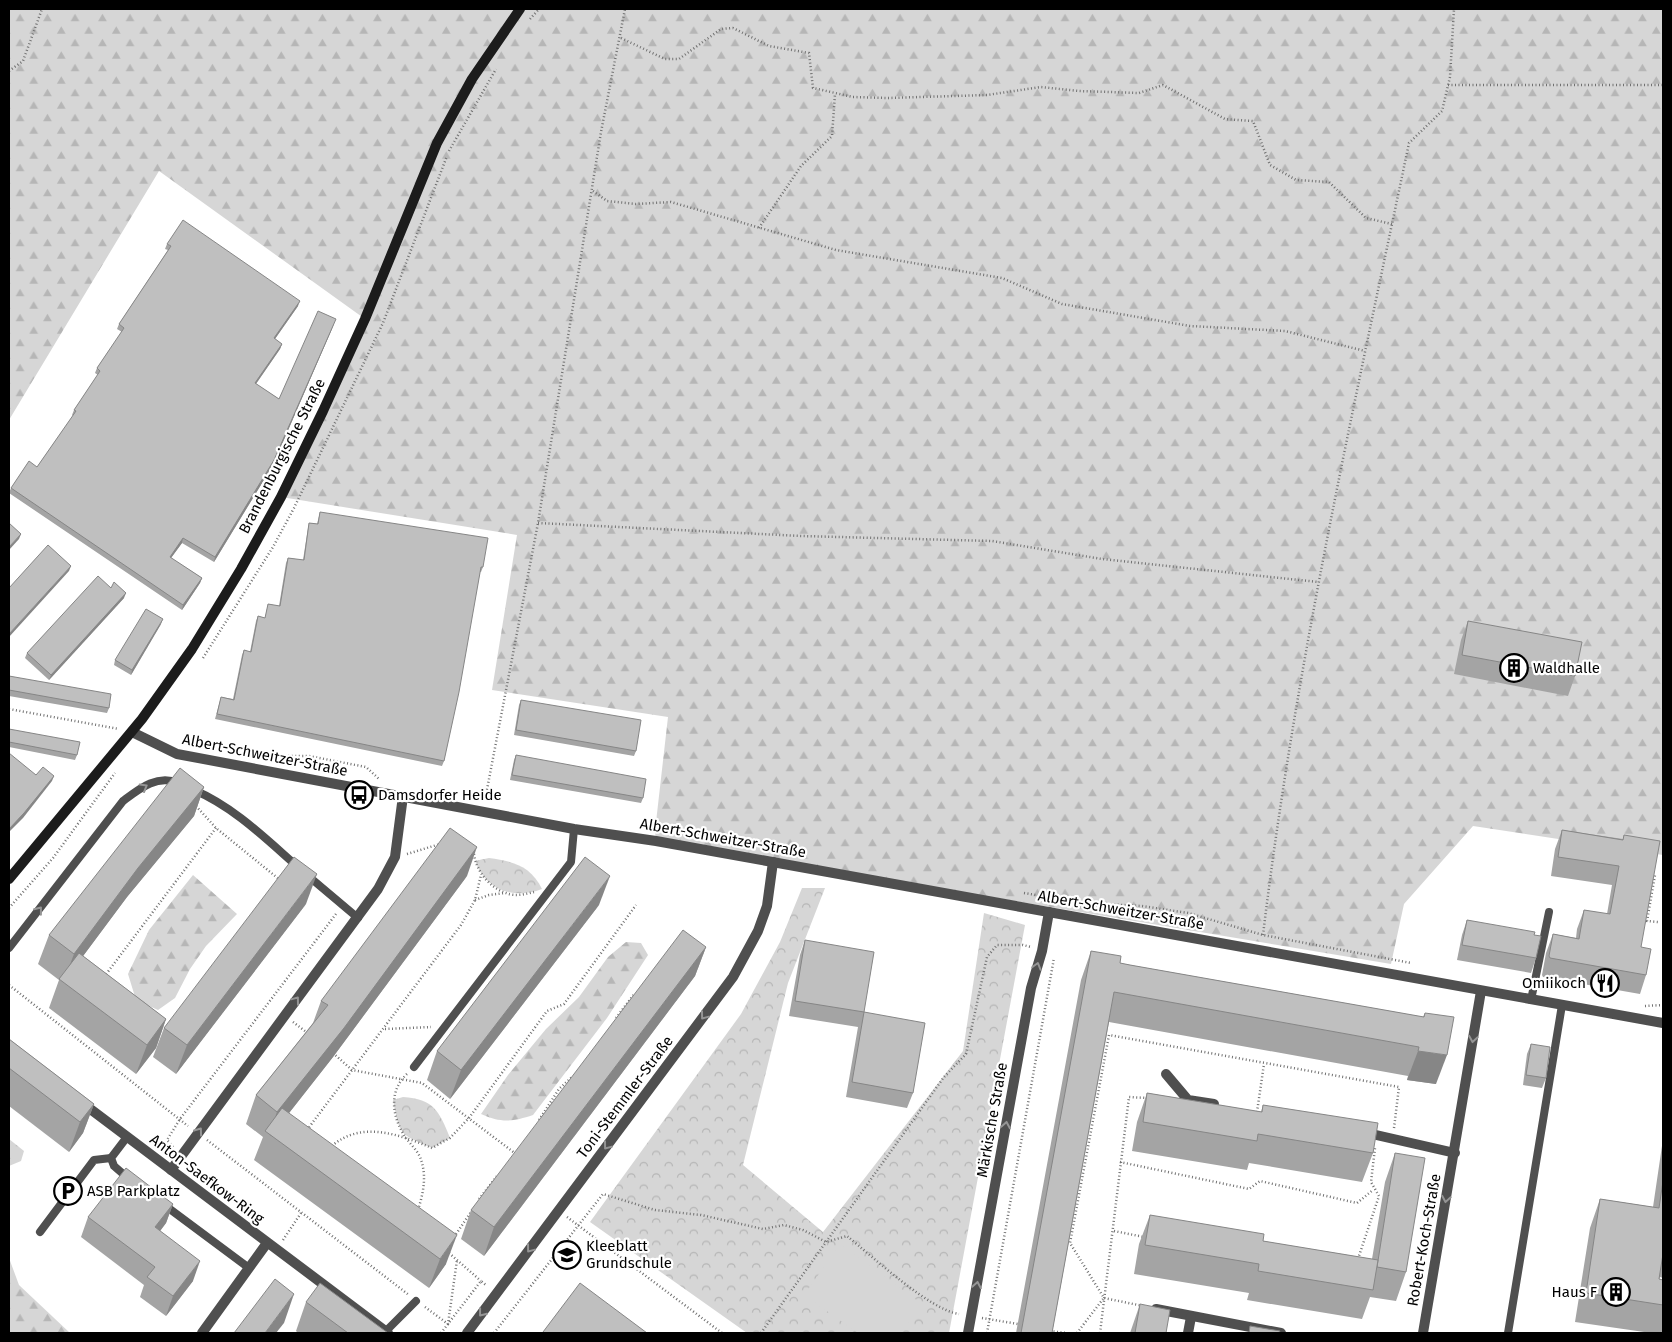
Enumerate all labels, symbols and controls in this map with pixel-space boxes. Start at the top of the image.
street label: Brandenburgische Straße [235,375,329,537]
building icon: Waldhalle [1499,653,1529,683]
place label: Waldhalle [1533,659,1600,677]
street label: Albert-Schweitzer-Straße [181,730,349,780]
bus stop icon: Damsdorfer Heide [344,780,374,810]
one-way arrow [138,783,147,793]
place label: Damsdorfer Heide [378,786,502,804]
street label: Albert-Schweitzer-Straße [639,815,807,861]
street label: Albert-Schweitzer-Straße [1037,887,1205,933]
one-way arrow [33,907,41,916]
one-way arrow [1032,962,1042,971]
restaurant icon: Omiikoch [1590,968,1620,998]
place label: Omiikoch [1522,974,1586,992]
one-way arrow [291,997,299,1006]
one-way arrow [701,1010,710,1020]
street label: Toni-Stemmler-Straße [573,1032,677,1162]
one-way arrow [1468,1034,1478,1043]
street label: Märkische Straße [973,1061,1011,1179]
one-way arrow [1000,1121,1010,1130]
one-way arrow [193,1127,202,1137]
street label: Anton-Saefkow-Ring [146,1130,268,1228]
one-way arrow [604,1140,612,1149]
street label: Robert-Koch-Straße [1403,1172,1445,1308]
parking icon: ASB Parkplatz [53,1176,83,1206]
place label: ASB Parkplatz [87,1182,180,1200]
one-way arrow [1442,1195,1452,1204]
place label: Kleeblatt Grundschule [586,1237,672,1272]
school or university icon: Kleeblatt Grundschule [552,1240,582,1270]
one-way arrow [527,1243,536,1253]
building icon: Haus F [1601,1277,1631,1307]
one-way arrow [971,1281,982,1290]
place label: Haus F [1552,1283,1597,1301]
one-way arrow [478,1308,487,1317]

